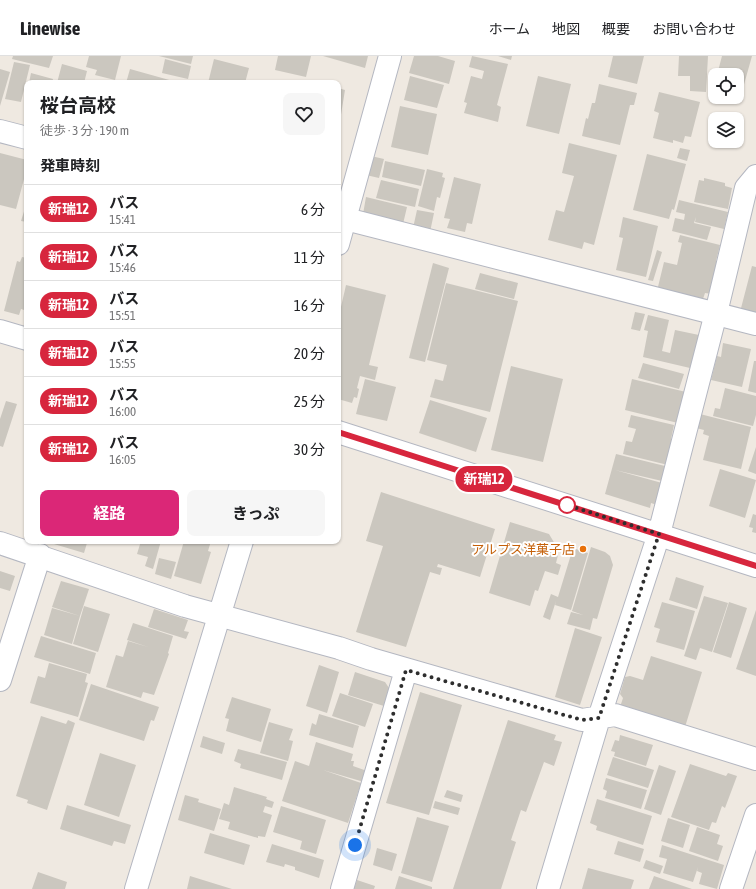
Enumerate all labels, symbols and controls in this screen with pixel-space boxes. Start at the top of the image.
text: Linewise [20,17,80,39]
text: ホーム [488,21,530,37]
text: 地図 [552,21,580,37]
text: 概要 [602,21,630,37]
text: お問い合わせ [652,21,736,37]
map controls [708,68,744,148]
button: locate [708,68,744,104]
button: heart [283,93,325,135]
text: 桜台高校 [40,94,116,116]
button: layers [708,112,744,148]
text: 徒歩 · 3 分 · 190 m [40,123,129,138]
text: 発車時刻 [40,157,100,174]
text: バス [109,194,139,211]
text: 新瑞12 [48,201,89,217]
text: 6 分 [301,201,325,218]
text: 15:41 [109,212,136,227]
text: バス [109,242,139,259]
text: 新瑞12 [48,249,89,265]
text: 11 分 [294,249,325,266]
text: 15:46 [109,260,136,275]
text: バス [109,290,139,307]
text: 新瑞12 [48,297,89,313]
text: 16 分 [294,297,325,314]
text: 15:51 [109,308,136,323]
text: バス [109,338,139,355]
text: 新瑞12 [48,345,89,361]
text: 20 分 [294,345,325,362]
text: 15:55 [109,356,136,371]
text: バス [109,386,139,403]
text: 新瑞12 [48,393,89,409]
text: 25 分 [294,393,325,410]
text: 16:00 [109,404,136,419]
text: バス [109,434,139,451]
text: 新瑞12 [48,441,89,457]
text: 30 分 [294,441,325,458]
text: 16:05 [109,452,136,467]
line badge: 新瑞12 [456,466,512,492]
text: 新瑞12 [463,471,505,487]
button: 経路 [40,490,179,536]
button: きっぷ [187,490,325,536]
unlabelled marker [558,496,576,514]
place label: アルプス洋菓子店 [471,542,575,557]
marker: アルプス洋菓子店 [578,544,588,554]
your location [345,835,365,855]

